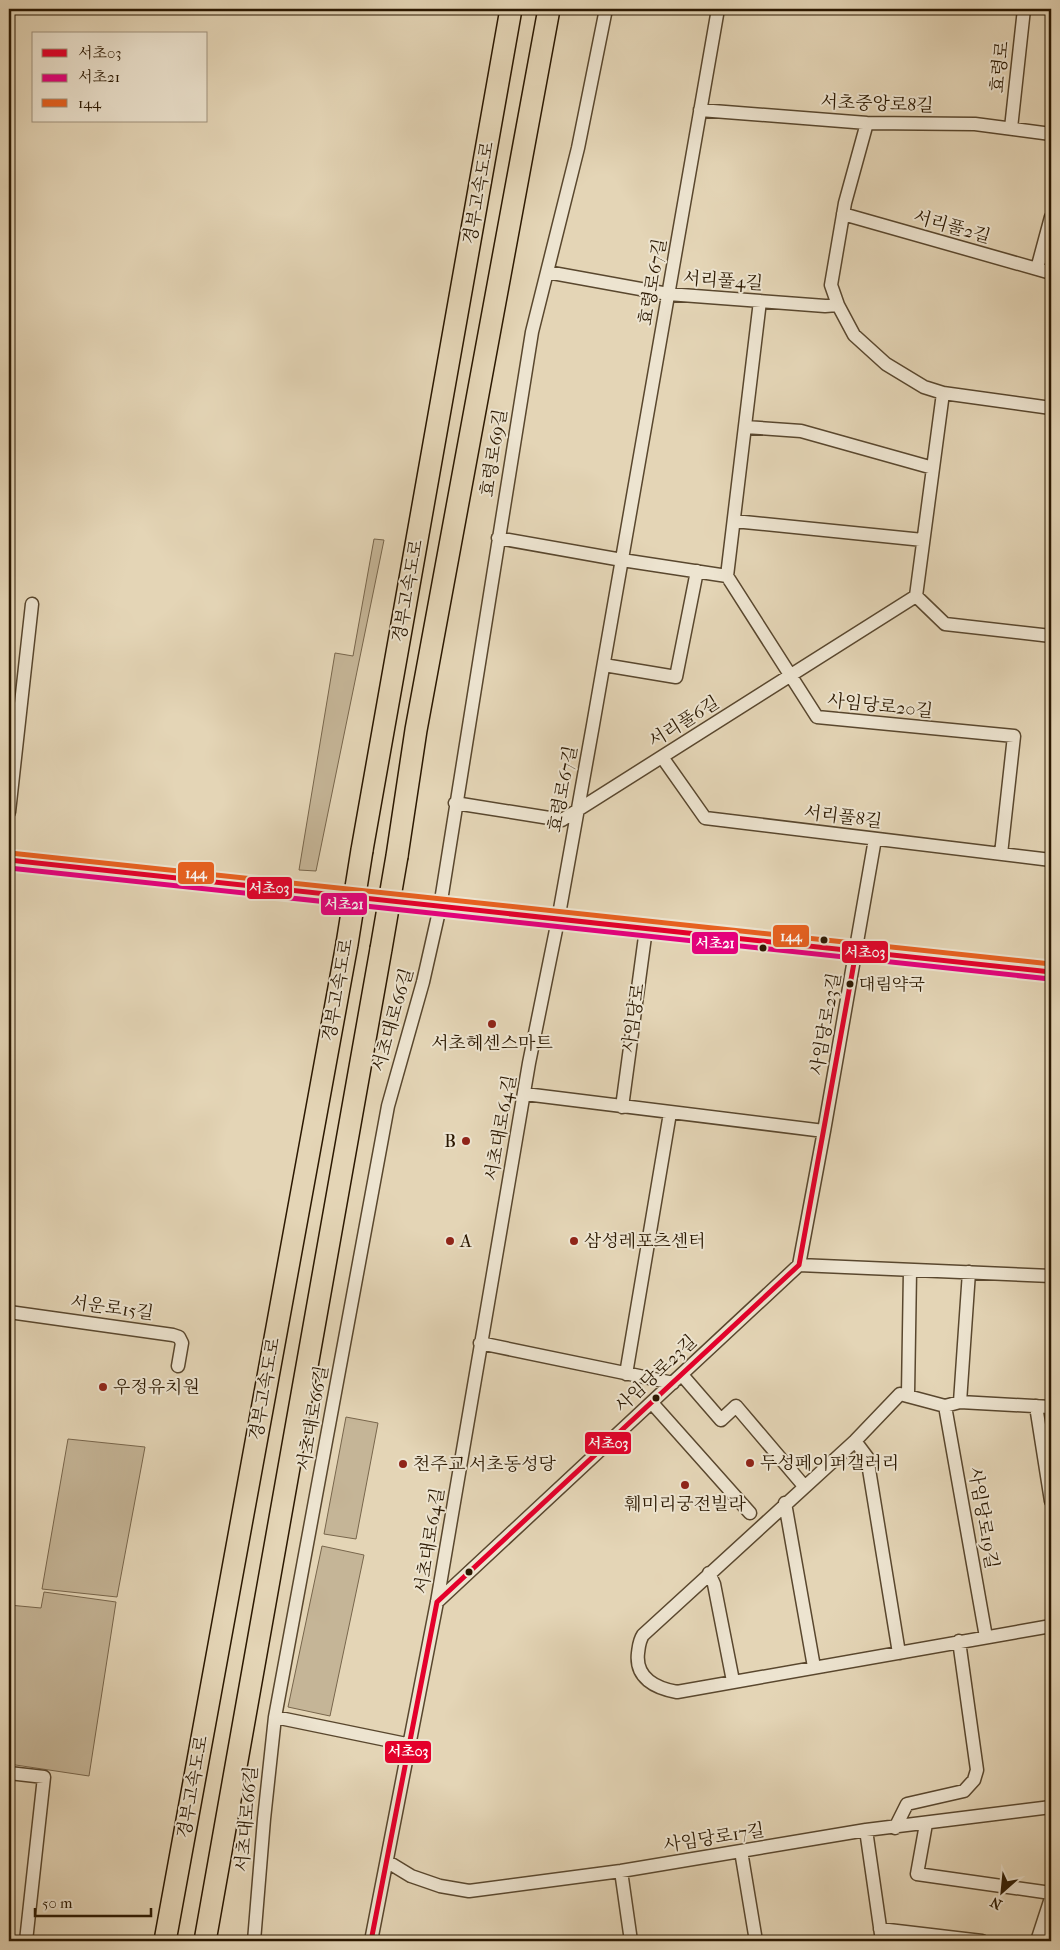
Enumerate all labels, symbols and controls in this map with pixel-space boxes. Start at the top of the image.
legend [32,32,208,122]
street label: 효령로 [987,40,1013,94]
text: 서초03 [78,44,121,62]
text: 서초21 [78,68,120,86]
street label: 서초중앙로8길 [820,92,934,116]
text: 144 [78,94,102,112]
street label: 경부고속도로 [460,140,498,246]
street label: 서리풀2길 [911,206,993,248]
street label: 효령로67길 [635,237,671,327]
street label: 서리풀4길 [682,268,764,294]
street label: 효령로69길 [477,408,511,498]
street label: 경부고속도로 [389,538,427,644]
street label: 사임당로20길 [826,690,934,722]
street label: 서리풀6길 [645,692,723,752]
street label: 효령로67길 [544,744,582,834]
street label: 서리풀8길 [803,802,883,832]
line badge: 144 [177,861,215,885]
text: 144 [185,865,208,882]
line badge: 서초03 [246,876,293,900]
text: 서초03 [249,880,290,897]
line badge: 서초21 [320,892,368,916]
text: 서초21 [324,896,364,913]
line badge: 144 [772,924,810,948]
text: 144 [780,928,803,945]
line badge: 서초21 [691,931,739,955]
text: 서초21 [695,935,735,952]
unlabelled marker [819,935,829,945]
street label: 경부고속도로 [319,937,357,1043]
line badge: 서초03 [841,940,889,964]
unlabelled marker [758,943,768,953]
text: 서초03 [845,944,886,961]
street label: 서초대로66길 [368,966,418,1074]
street label: 사임당로23길 [807,971,845,1077]
place label: 대림약국 [859,974,925,994]
marker: 대림약국 [845,979,855,989]
street label: 사임당로 [619,982,649,1054]
marker: 서초헤센스마트 [486,1018,498,1030]
place label: 서초헤센스마트 [431,1033,553,1054]
street label: 서초대로64길 [481,1073,521,1183]
place label: B [444,1131,456,1152]
marker: B [460,1135,472,1147]
place label: A [459,1231,472,1252]
place label: 삼성레포츠센터 [584,1231,706,1252]
marker: A [444,1235,456,1247]
marker: 삼성레포츠센터 [568,1235,580,1247]
street label: 서운로15길 [69,1292,155,1324]
street label: 사임당로23길 [611,1331,701,1417]
street label: 경부고속도로 [246,1336,284,1442]
street label: 서초대로66길 [293,1364,333,1472]
place label: 우정유치원 [113,1377,200,1398]
marker: 우정유치원 [97,1381,109,1393]
unlabelled marker [651,1393,661,1403]
line badge: 서초03 [584,1431,632,1455]
text: 서초03 [588,1435,629,1452]
place label: 두성페이퍼갤러리 [760,1453,899,1474]
place label: 천주교 서초동성당 [413,1454,557,1475]
marker: 두성페이퍼갤러리 [744,1457,756,1469]
marker: 천주교 서초동성당 [397,1458,409,1470]
street label: 사임당로19길 [964,1466,1002,1570]
marker: 훼미리궁전빌라 [679,1479,691,1491]
street label: 서초대로64길 [411,1486,449,1596]
place label: 훼미리궁전빌라 [624,1494,746,1515]
unlabelled marker [464,1567,474,1577]
street label: 경부고속도로 [174,1734,212,1840]
line badge: 서초03 [384,1740,432,1764]
text: 서초03 [388,1743,429,1760]
street label: 서초대로66길 [232,1765,262,1873]
street label: 사임당로17길 [662,1820,766,1856]
north arrow [978,1868,1028,1918]
scale bar [35,1885,151,1917]
text: N [987,1893,1005,1913]
text: 50 m [42,1894,73,1912]

